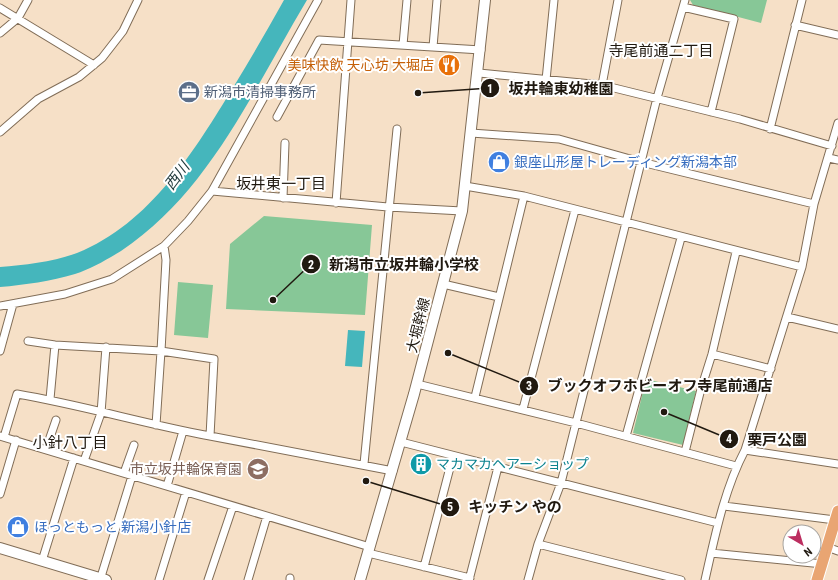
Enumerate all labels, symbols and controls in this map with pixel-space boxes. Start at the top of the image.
district label: 寺尾前通二丁目 [608,42,714,60]
restaurant icon: 美味快飲 天心坊 大堀店 [436,52,462,78]
place label: 美味快飲 天心坊 大堀店 [288,57,434,73]
callout: 坂井輪東幼稚園 [480,75,621,102]
office icon: 新潟市清掃事務所 [176,79,202,105]
text: 坂井輪東幼稚園 [508,80,614,98]
text: 1 [487,82,493,96]
place label: 新潟市清掃事務所 [204,84,316,100]
shop icon: 銀座山形屋トレーディング新潟本部 [486,149,512,175]
place label: 銀座山形屋トレーディング新潟本部 [514,154,737,170]
water label: 西川 [161,157,194,193]
district label: 坂井東一丁目 [236,175,326,193]
callout: 新潟市立坂井輪小学校 [301,251,487,278]
text: 新潟市立坂井輪小学校 [329,256,479,274]
text: 2 [308,258,314,272]
street label: 大堀幹線 [403,296,433,354]
callout: ブックオフホビーオフ寺尾前通店 [519,373,780,400]
text: ブックオフホビーオフ寺尾前通店 [547,377,773,395]
text: 3 [526,379,532,393]
callout: 栗戸公園 [719,426,815,453]
text: 栗戸公園 [747,431,807,449]
text: 4 [726,432,732,446]
district label: 小針八丁目 [32,434,108,452]
building icon: マカマカヘアーショップ [408,451,434,477]
school or university icon: 市立坂井輪保育園 [245,456,271,482]
place label: マカマカヘアーショップ [436,456,589,472]
place label: 市立坂井輪保育園 [130,461,242,477]
callout: キッチン やの [440,494,570,521]
text: キッチン やの [468,498,562,516]
text: 5 [447,500,453,514]
shop icon: ほっともっと 新潟小針店 [5,514,31,540]
place label: ほっともっと 新潟小針店 [34,519,191,535]
north arrow [782,524,822,564]
text: N [801,544,815,559]

